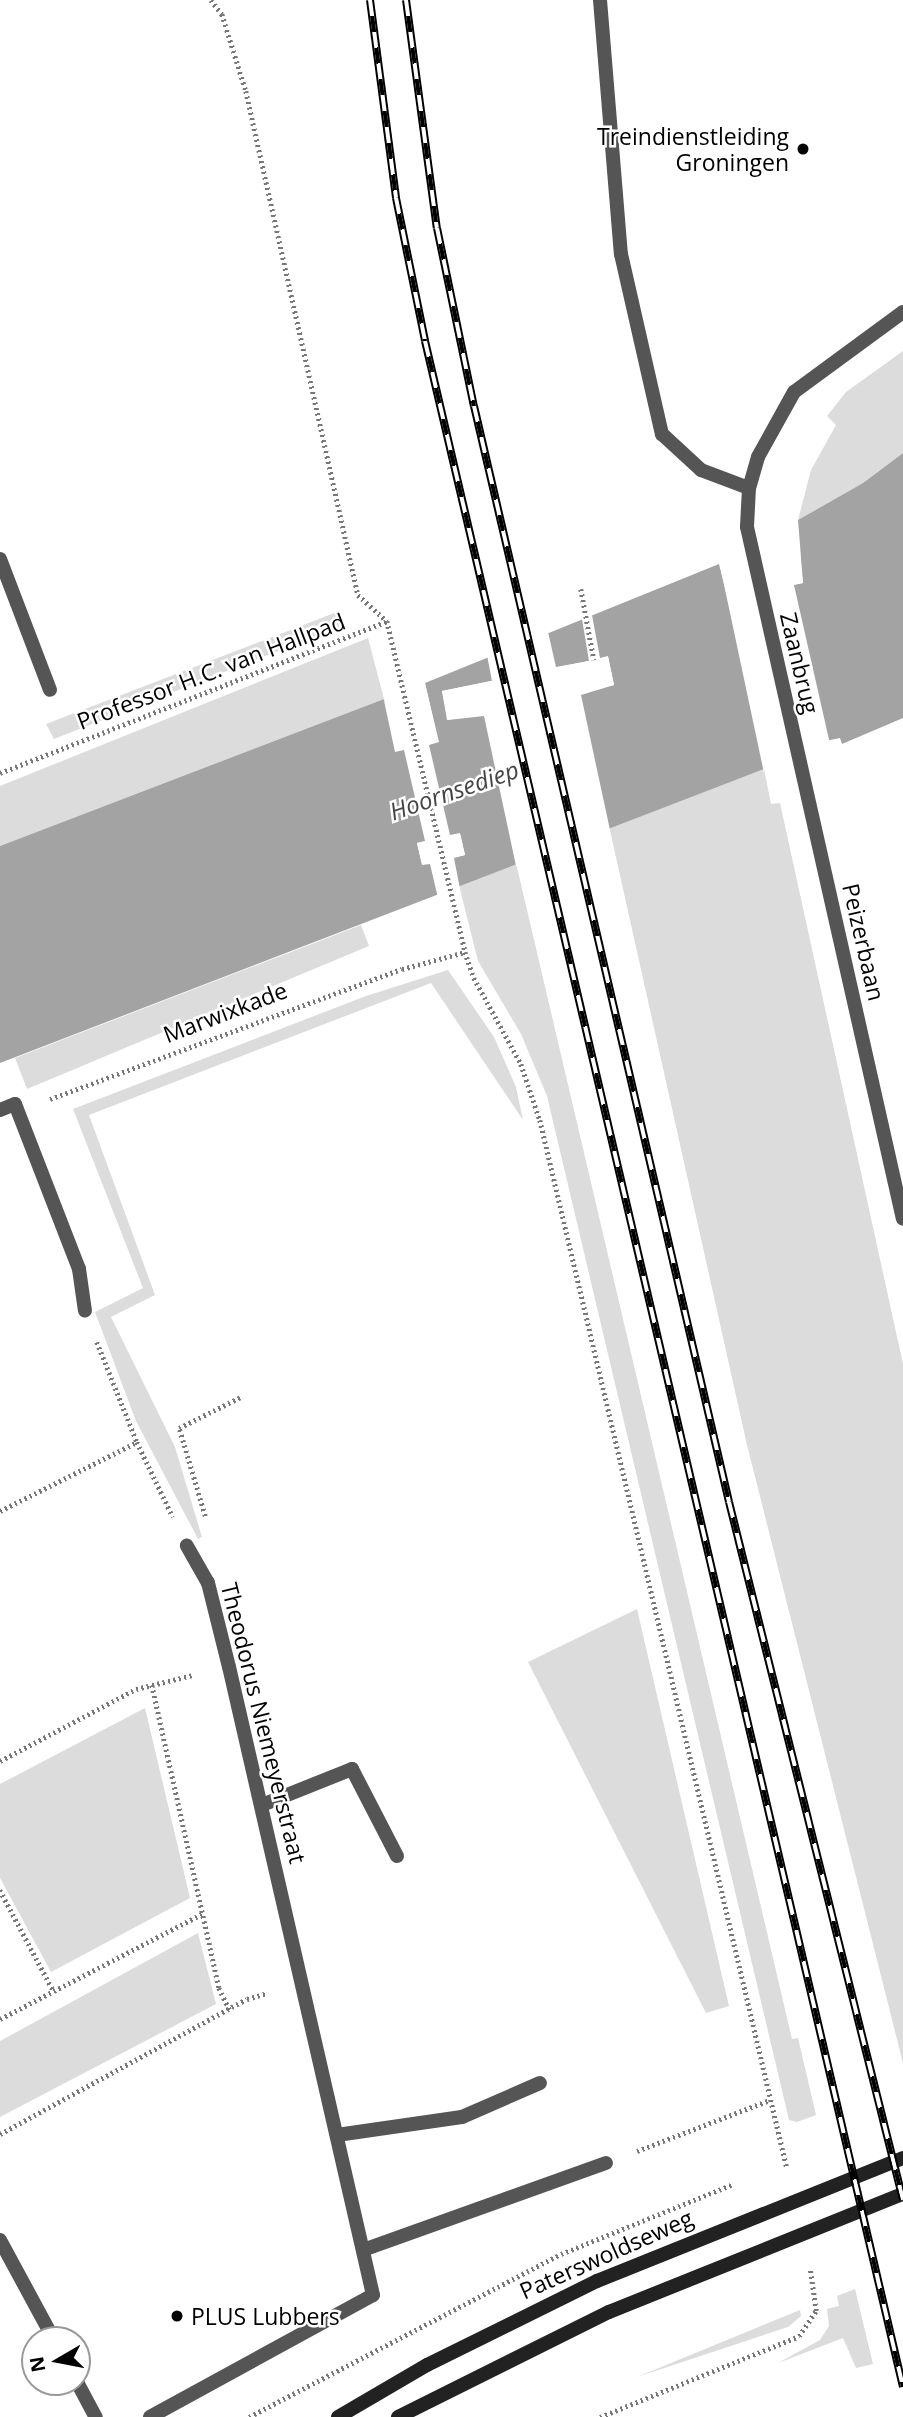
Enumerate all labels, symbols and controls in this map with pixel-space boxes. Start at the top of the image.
place label: Treindienstleiding Groningen [597,122,789,176]
marker: Treindienstleiding Groningen [795,141,811,157]
street label: Professor H.C. van Hallpad [73,607,349,735]
street label: Zaanbrug [775,610,825,716]
water label: Hoornsediep [386,754,522,826]
street label: Peizerbaan [837,881,891,1003]
street label: Marwixkade [159,976,291,1048]
street label: Theodorus Niemeyerstraat [216,1580,312,1866]
street label: Paterswoldseweg [515,2203,697,2305]
place label: PLUS Lubbers [191,2302,340,2330]
marker: PLUS Lubbers [169,2308,185,2324]
north arrow [21,2326,91,2396]
text: N [23,2354,51,2374]

